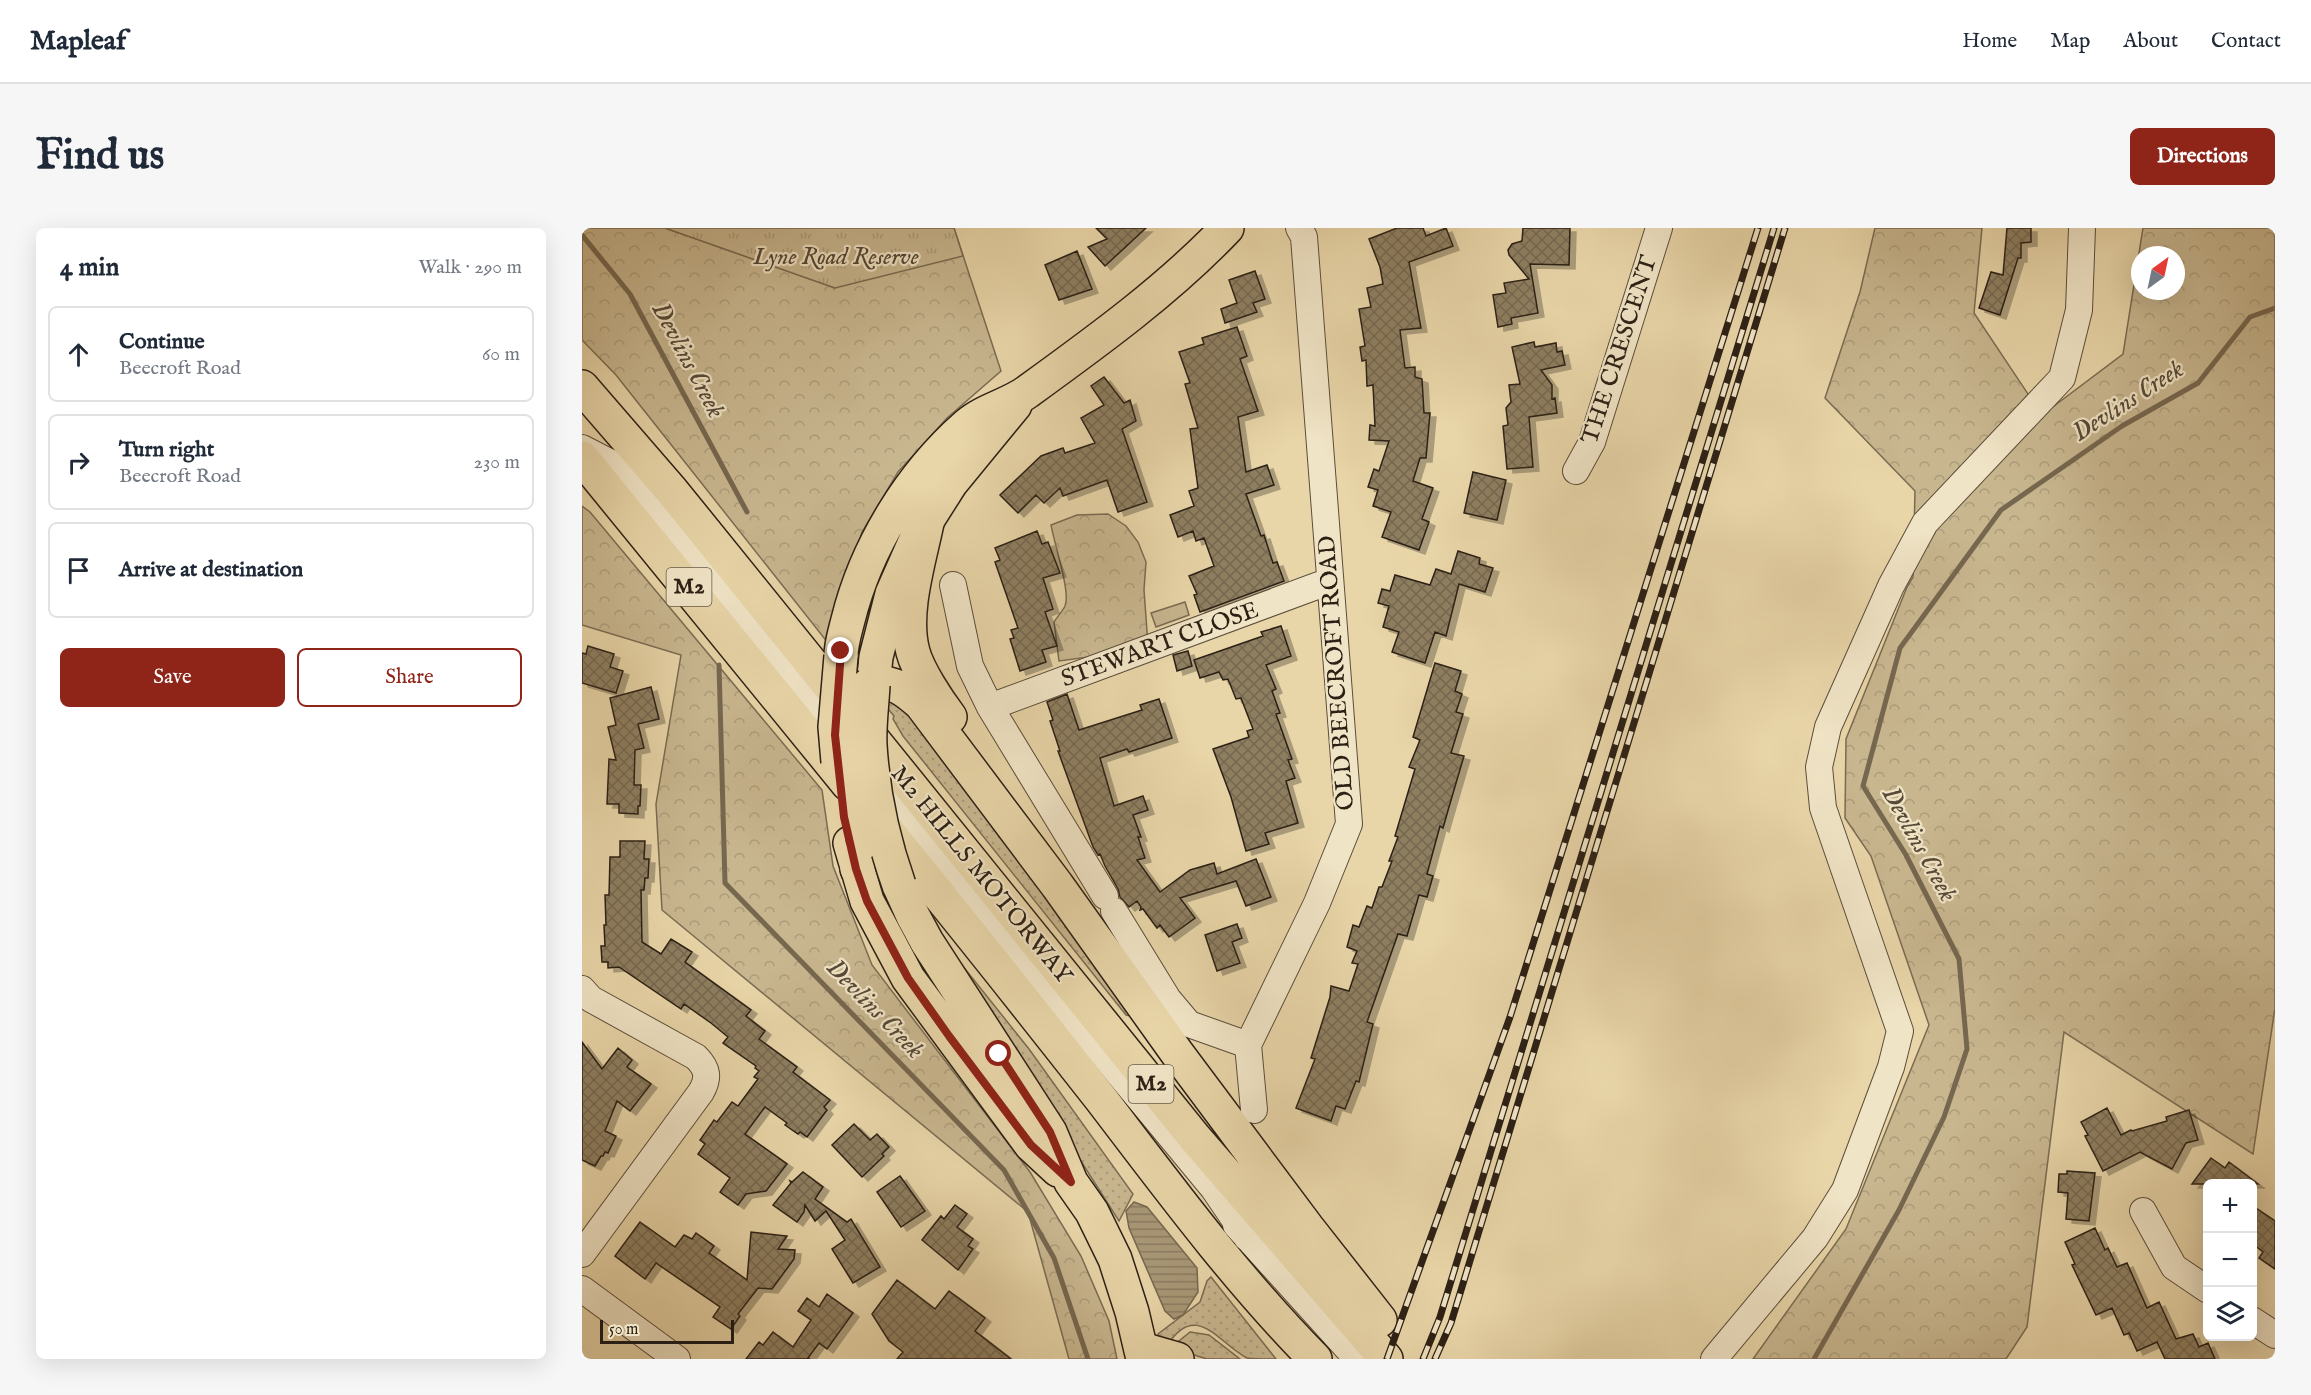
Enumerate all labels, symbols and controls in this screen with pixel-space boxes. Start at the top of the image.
text: Mapleaf [30,24,126,59]
text: Home [1962,28,2017,55]
text: Map [2050,28,2090,55]
text: About [2123,28,2178,55]
text: Contact [2211,28,2281,55]
button: Directions [2130,128,2275,185]
text: Find us [36,130,164,183]
park label: Lyne Road Reserve [752,242,919,273]
north arrow [2131,246,2185,300]
text: 4 min [60,251,119,284]
street label: THE CRESCENT [1575,251,1665,448]
text: Walk · 290 m [418,255,522,280]
water label: Devlins Creek [644,296,733,424]
text: Continue [119,328,205,356]
icon: ahead [62,338,95,371]
text: 60 m [482,342,520,367]
water label: Devlins Creek [2066,352,2191,449]
text: Beecroft Road [119,356,241,381]
text: Turn right [119,436,214,464]
icon: right [62,446,95,479]
text: 230 m [474,450,520,475]
text: Beecroft Road [119,464,241,489]
street label: OLD BEECROFT ROAD [1312,534,1362,812]
icon: arrive [62,554,95,587]
text: Arrive at destination [119,556,303,584]
road number: M2 [666,568,712,606]
street label: STEWART CLOSE [1057,595,1263,695]
route end [827,637,853,663]
button: Save [60,648,285,707]
button: Share [297,648,522,707]
street label: M2 HILLS MOTORWAY [883,759,1080,992]
water label: Devlins Creek [1874,781,1964,908]
water label: Devlins Creek [819,952,931,1067]
route start [985,1040,1011,1066]
road number: M2 [1128,1065,1174,1103]
map controls [2203,1179,2257,1341]
button: + [2203,1179,2257,1233]
button: − [2203,1233,2257,1287]
button: layers [2203,1287,2257,1341]
scale bar [600,1317,734,1344]
text: 50 m [609,1320,638,1340]

